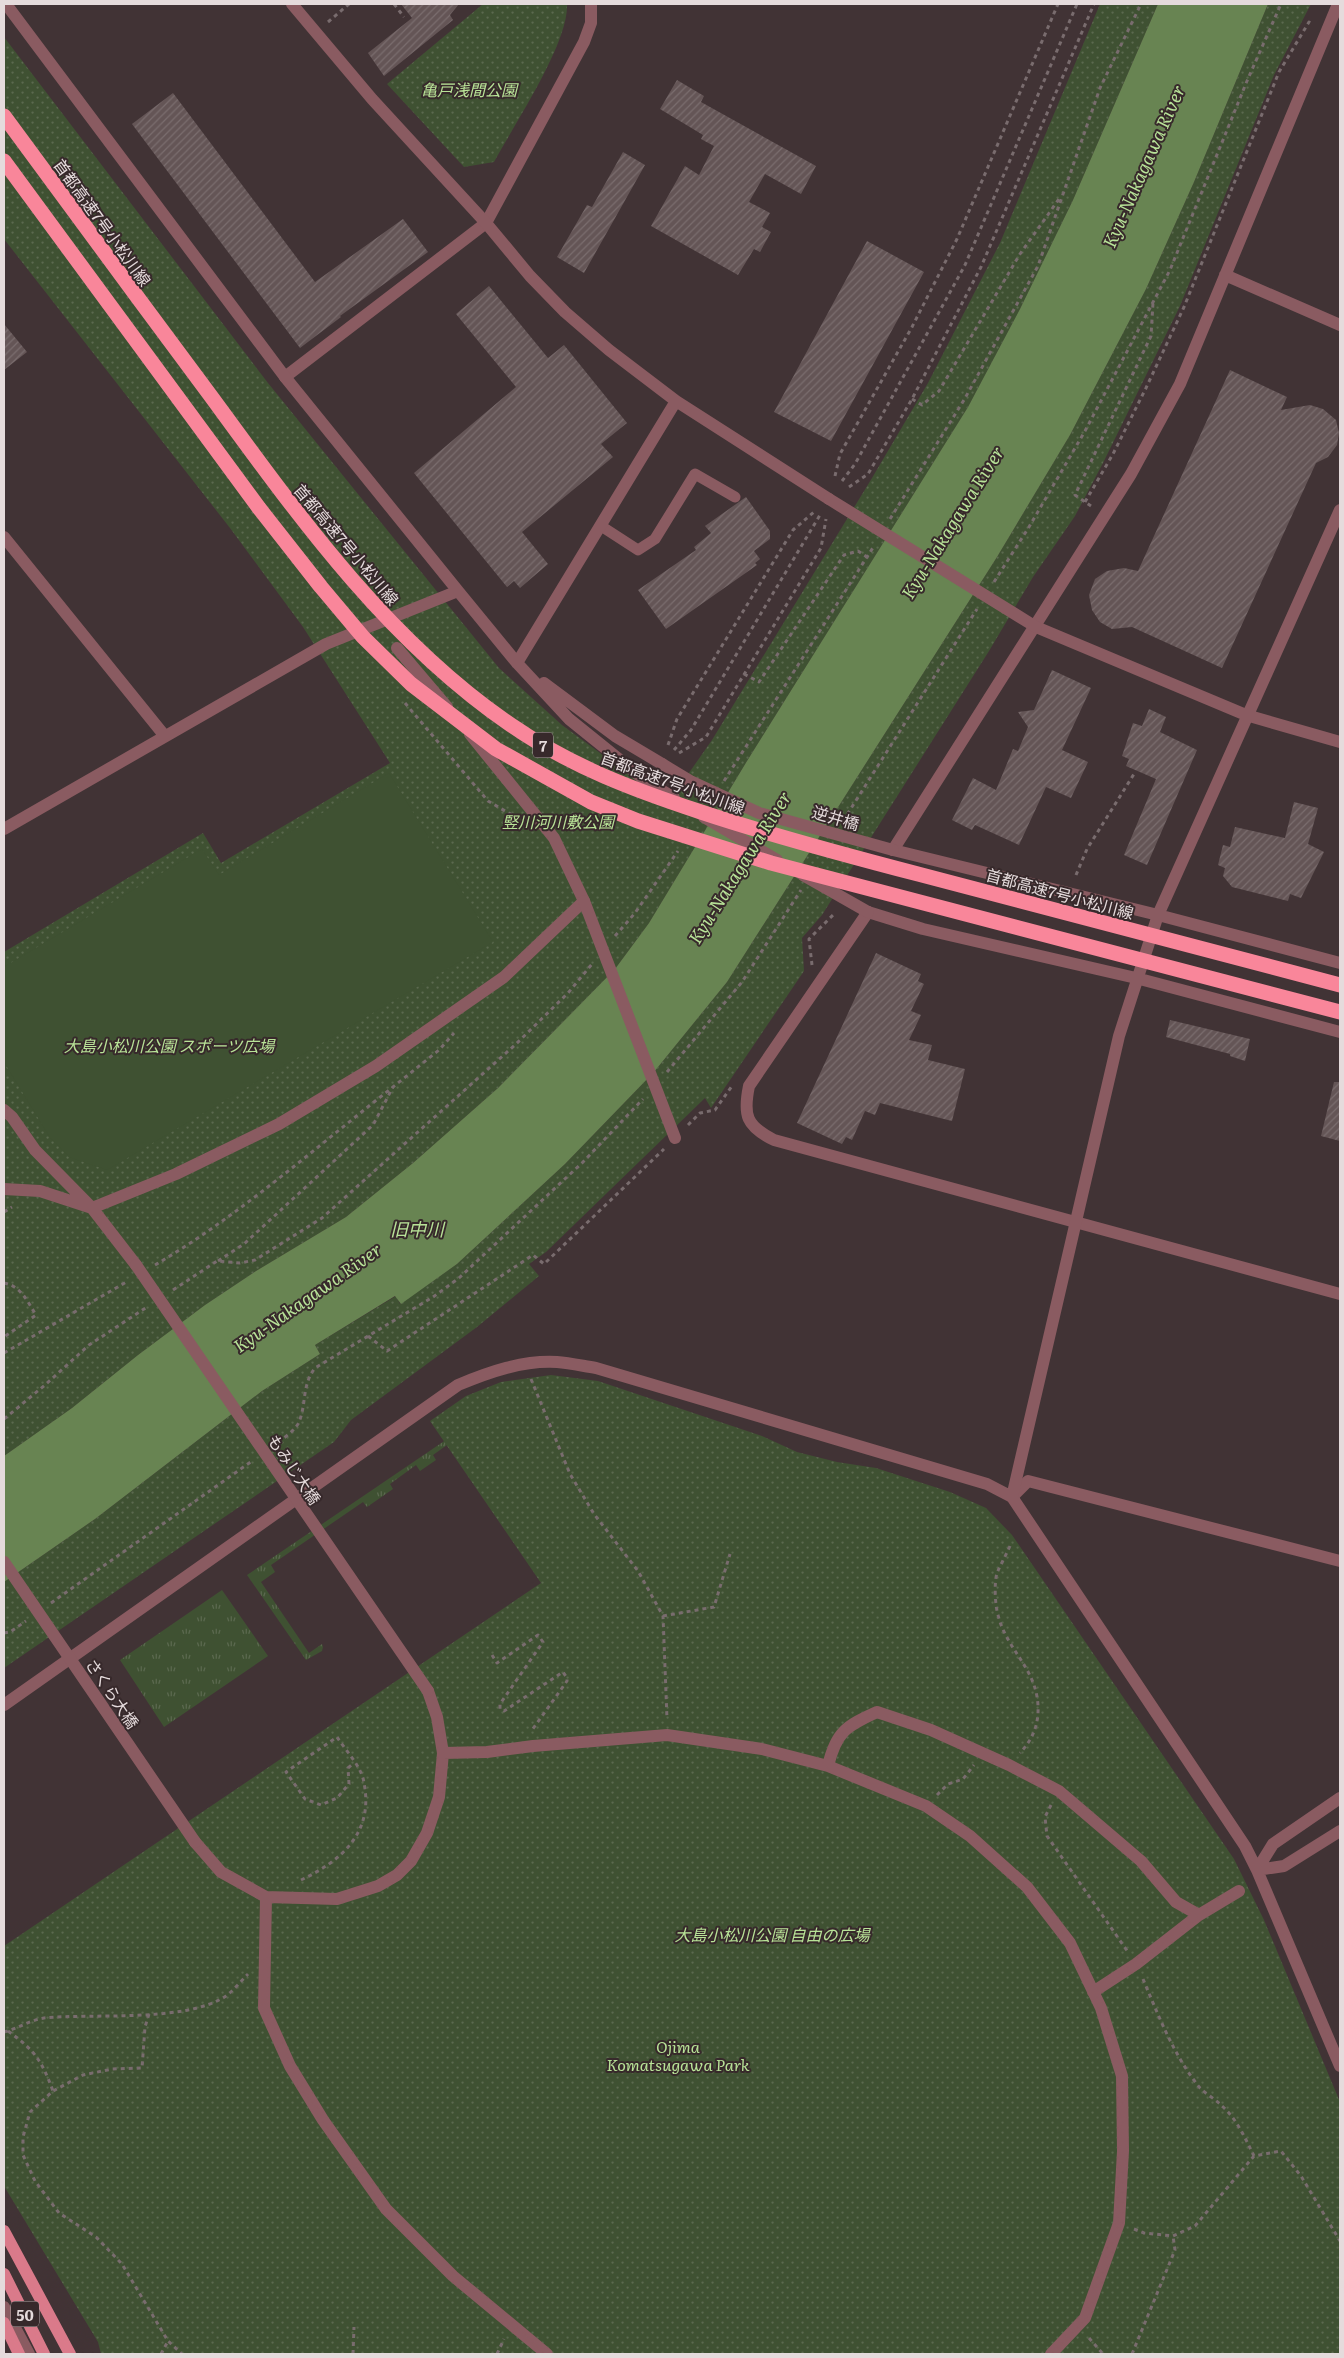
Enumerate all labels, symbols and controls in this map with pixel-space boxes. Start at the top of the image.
park label: 亀戸浅間公園 [421,77,519,101]
water label: Kyu-Nakagawa River [1095,80,1191,252]
street label: 首都高速7号小松川線 [49,153,157,291]
water label: Kyu-Nakagawa River [894,440,1010,604]
street label: 首都高速7号小松川線 [289,478,405,610]
road number: 7 [533,732,553,758]
street label: 首都高速7号小松川線 [597,745,749,819]
water label: Kyu-Nakagawa River [681,785,797,949]
street label: 逆井橋 [810,799,862,835]
park label: 竪川河川敷公園 [502,809,616,833]
street label: 首都高速7号小松川線 [983,862,1137,924]
park label: 大島小松川公園 スポーツ広場 [64,1033,276,1057]
water label: 旧中川 [390,1215,446,1242]
water label: Kyu-Nakagawa River [227,1236,387,1358]
street label: もみじ大橋 [263,1429,327,1509]
street label: さくら大橋 [81,1653,145,1733]
park label: 大島小松川公園 自由の広場 [674,1922,872,1946]
park label: Ojima Komatsugawa Park [606,2034,750,2076]
road number: 50 [11,2302,39,2326]

